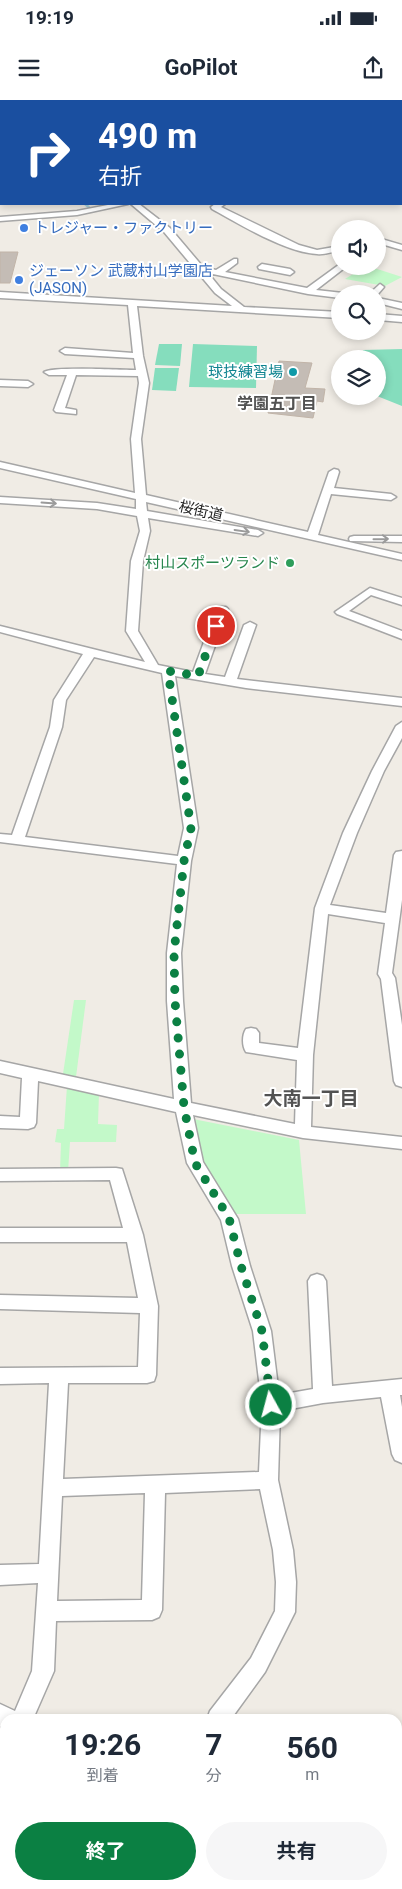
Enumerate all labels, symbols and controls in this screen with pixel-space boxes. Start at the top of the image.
text: 19:19 [25,6,74,29]
icon: menu [15,54,43,82]
icon: share [359,54,387,82]
text: GoPilot [164,55,238,80]
text: 490 m [98,116,197,157]
icon: right [15,120,80,185]
text: 右折 [98,164,142,189]
place label: トレジャー・ファクトリー [34,219,213,237]
map controls [331,220,386,405]
button: sound [331,220,386,275]
marker: トレジャー・ファクトリー [18,222,30,234]
place label: ジェーソン 武蔵村山学園店 (JASON) [29,262,213,297]
marker: ジェーソン 武蔵村山学園店 (JASON) [13,274,25,286]
button: search [331,285,386,340]
button: layers [331,350,386,405]
place label: 球技練習場 [208,363,283,381]
marker: 球技練習場 [287,366,299,378]
district label: 学園五丁目 [237,394,317,413]
street label: 桜街道 [177,497,225,525]
one-way arrow [40,499,56,508]
one-way arrow [233,526,249,536]
one-way arrow [372,534,389,544]
place label: 村山スポーツランド [145,554,280,572]
marker: 村山スポーツランド [284,557,296,569]
pin [195,605,237,647]
icon: arrive [202,612,230,640]
district label: 大南一丁目 [263,1087,359,1110]
position arrow [244,1378,296,1430]
text: 19:26 [64,1727,141,1762]
text: 7 [205,1727,222,1762]
text: 560 [286,1730,338,1765]
text: m [305,1765,319,1784]
text: 到着 [87,1766,119,1785]
text: 分 [206,1766,222,1785]
button: 終了 [15,1822,196,1880]
button: 共有 [206,1822,387,1880]

